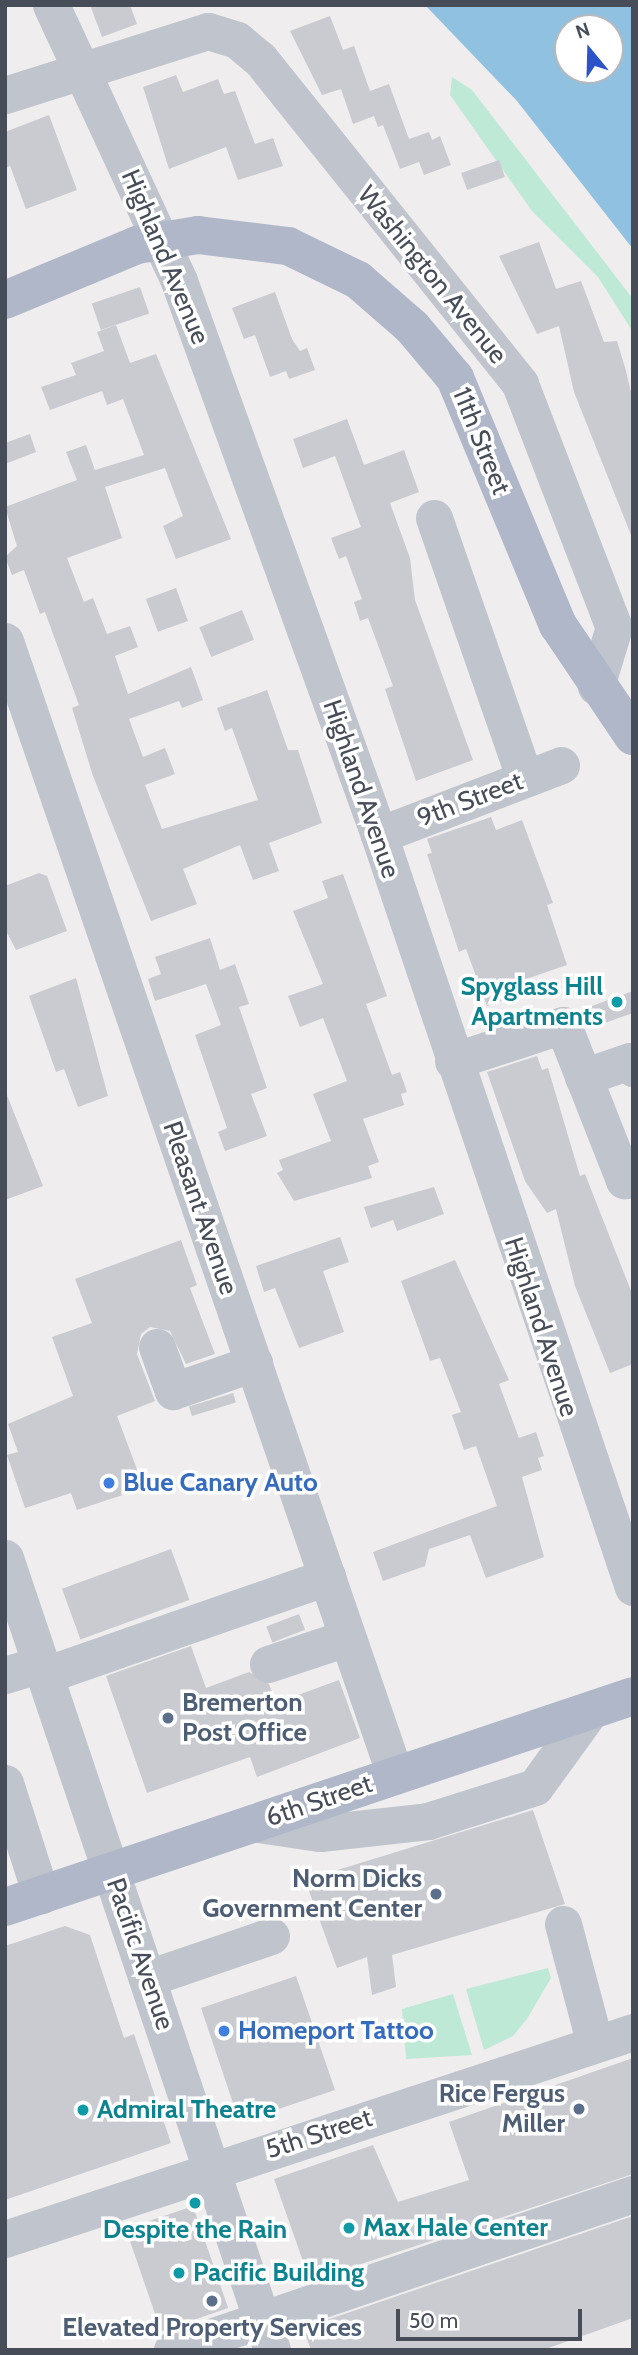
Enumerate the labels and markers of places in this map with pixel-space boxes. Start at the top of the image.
place label: Spyglass Hill Apartments [460,971,603,1032]
marker: Spyglass Hill Apartments [609,994,625,1010]
place label: Blue Canary Auto [123,1467,318,1499]
marker: Blue Canary Auto [101,1475,117,1491]
place label: Bremerton Post Office [182,1687,307,1748]
marker: Bremerton Post Office [160,1710,176,1726]
place label: Norm Dicks Government Center [202,1863,422,1924]
marker: Norm Dicks Government Center [428,1886,444,1902]
place label: Homeport Tattoo [238,2015,434,2047]
marker: Homeport Tattoo [216,2023,232,2039]
place label: Rice Fergus Miller [439,2078,565,2140]
place label: Admiral Theatre [97,2094,276,2126]
marker: Rice Fergus Miller [571,2101,587,2117]
marker: Admiral Theatre [75,2102,91,2118]
marker: Despite the Rain [187,2195,203,2211]
place label: Max Hale Center [363,2212,548,2244]
place label: Despite the Rain [103,2214,287,2246]
marker: Max Hale Center [341,2220,357,2236]
place label: Pacific Building [193,2257,364,2289]
marker: Pacific Building [171,2265,187,2281]
marker: Elevated Property Services [204,2293,220,2309]
place label: Elevated Property Services [62,2312,362,2344]

